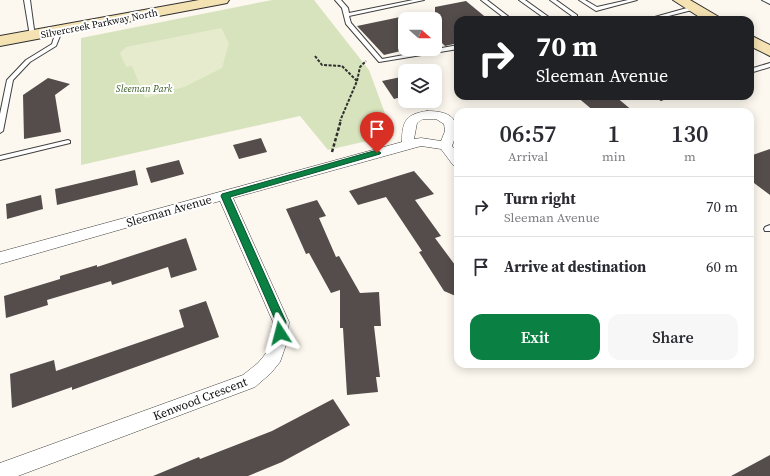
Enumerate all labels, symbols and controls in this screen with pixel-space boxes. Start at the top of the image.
street label: Silvercreek Parkway North [40,6,159,41]
north arrow [398,12,442,56]
map controls [398,12,442,108]
text: 70 m [536,27,598,65]
icon: right [470,32,522,84]
text: Sleeman Avenue [536,63,668,88]
button: layers [398,64,442,108]
park label: Sleeman Park [116,82,172,95]
pin [360,112,394,153]
text: 06:57 [499,117,557,150]
text: 1 [608,117,620,150]
text: 130 [671,117,709,150]
icon: arrive [366,118,388,140]
text: Arrival [508,148,548,165]
text: min [602,148,626,165]
text: m [684,148,696,165]
text: Turn right [504,188,576,209]
street label: Sleeman Avenue [124,191,214,231]
icon: right [470,196,492,218]
text: 70 m [706,196,738,217]
text: Sleeman Avenue [504,209,600,226]
icon: arrive [470,256,492,278]
text: Arrive at destination [504,256,646,277]
text: 60 m [706,256,738,277]
position arrow [259,312,301,354]
button: Exit [470,314,600,360]
button: Share [608,314,738,360]
street label: Kenwood Crescent [151,374,249,424]

